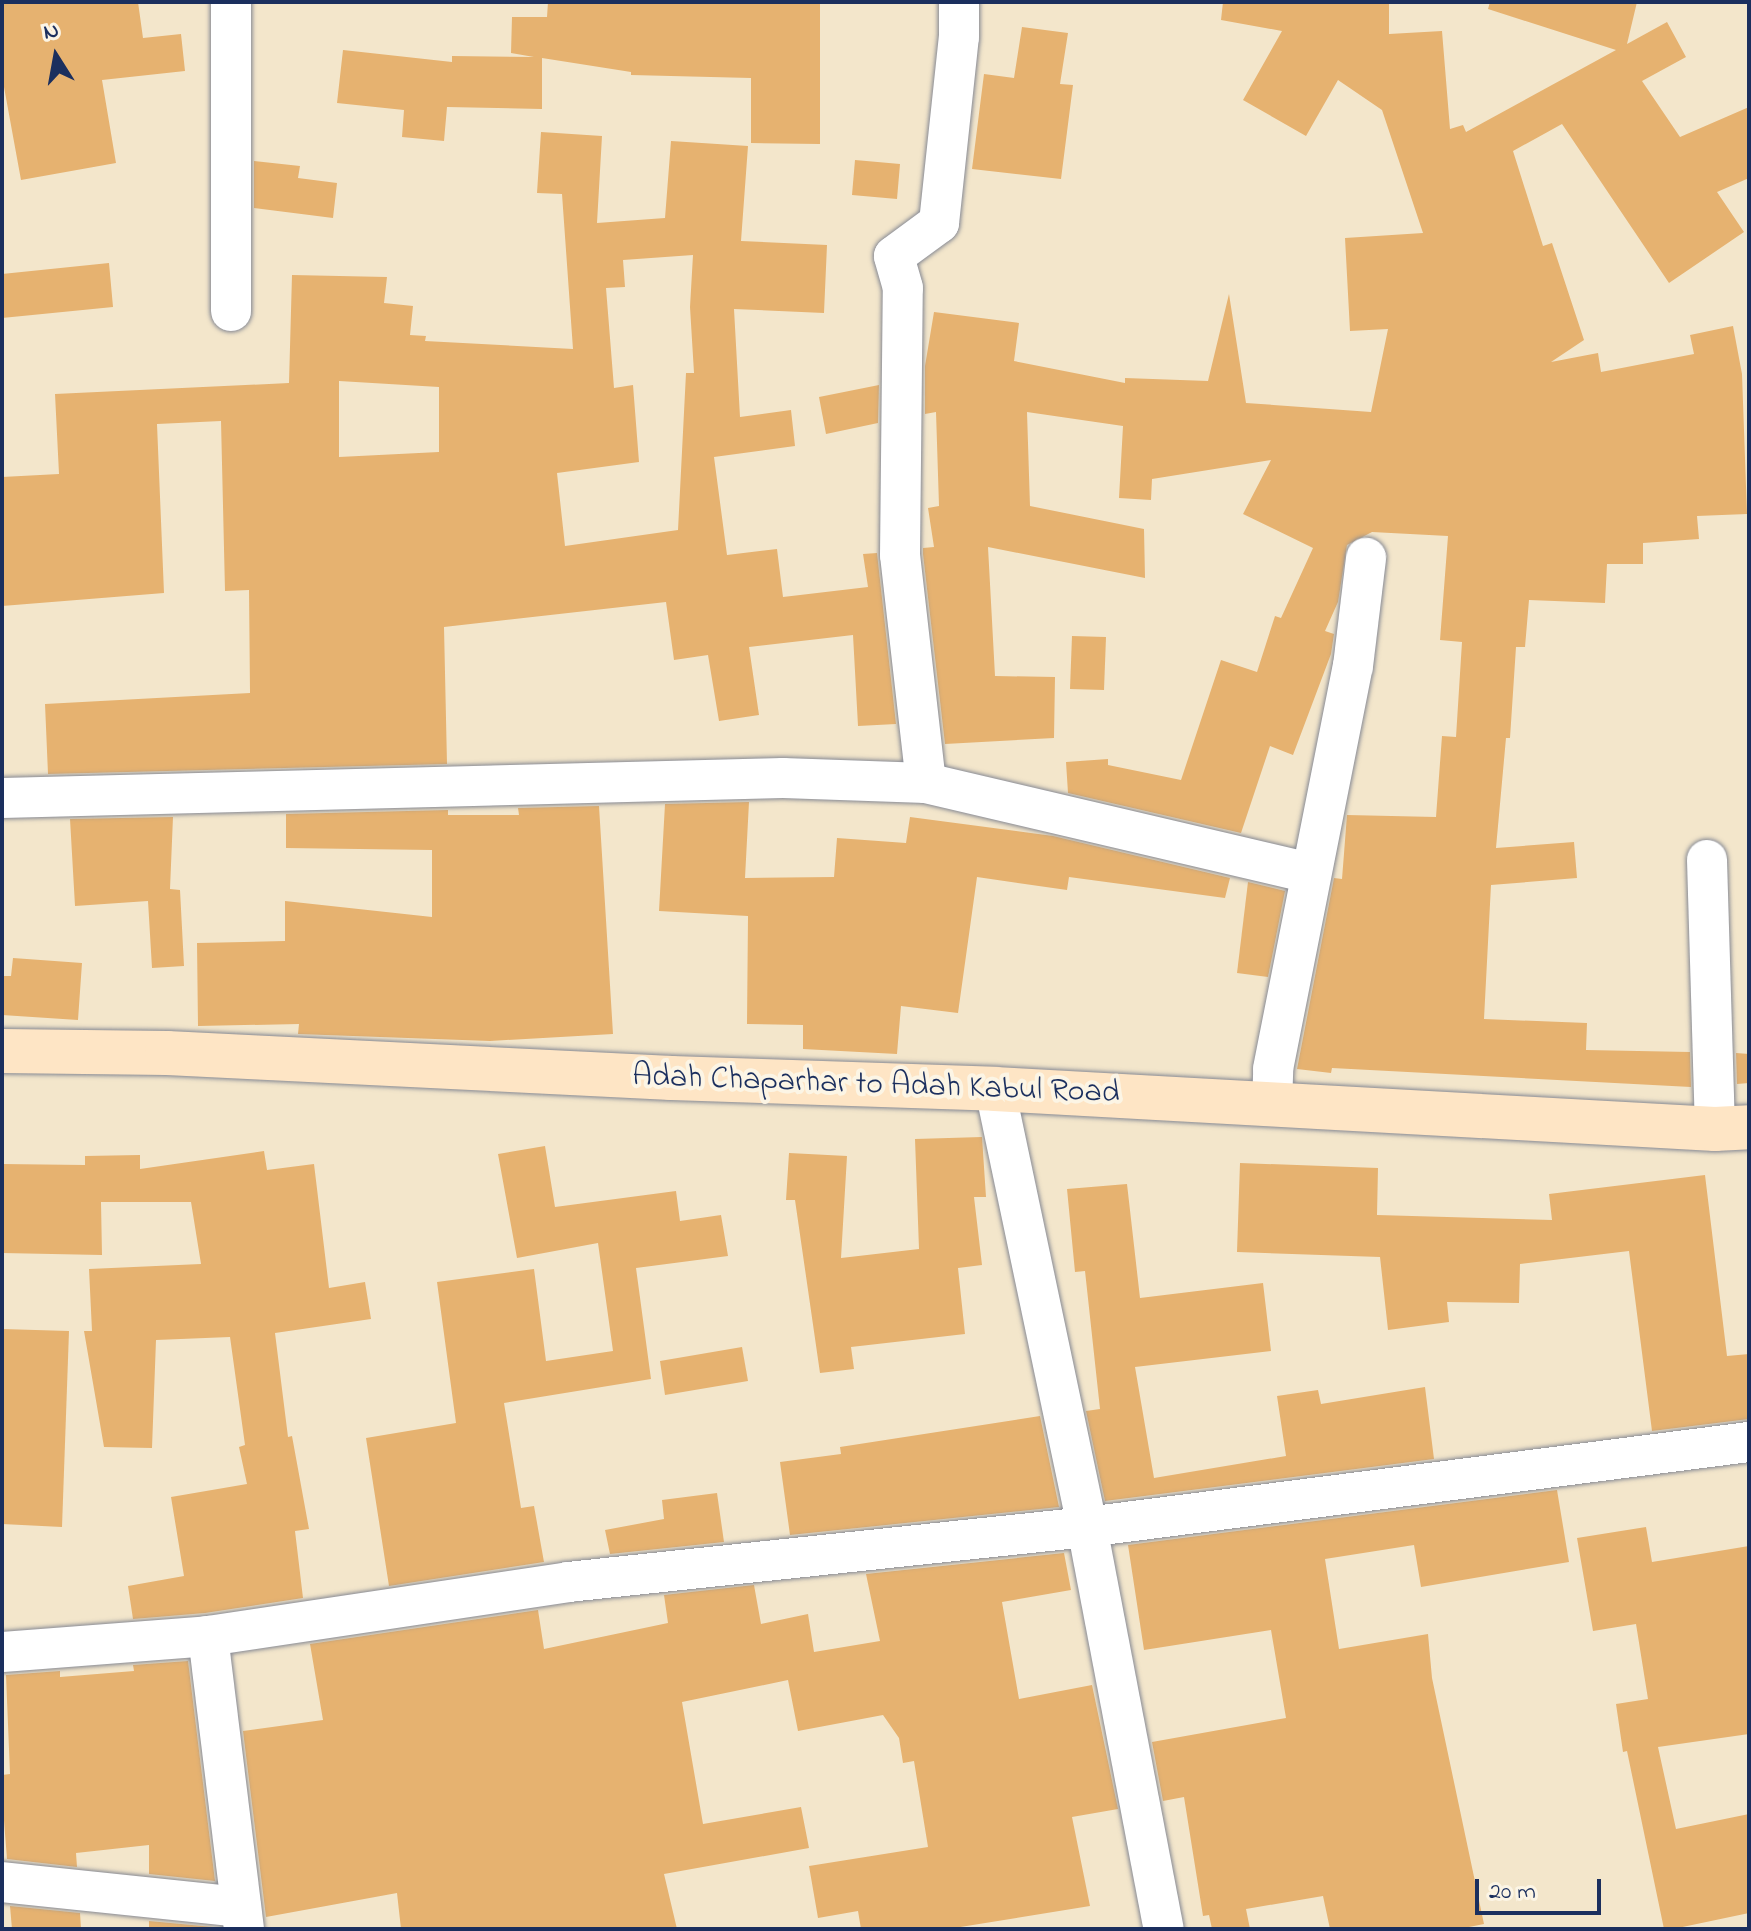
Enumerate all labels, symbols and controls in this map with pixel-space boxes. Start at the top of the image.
text: N [41,15,62,50]
north arrow [16,16,96,96]
street label: Adah Chaparhar to Adah Kabul Road [632,1058,1120,1114]
scale bar [1479,1863,1605,1913]
text: 20 m [1489,1875,1536,1910]

